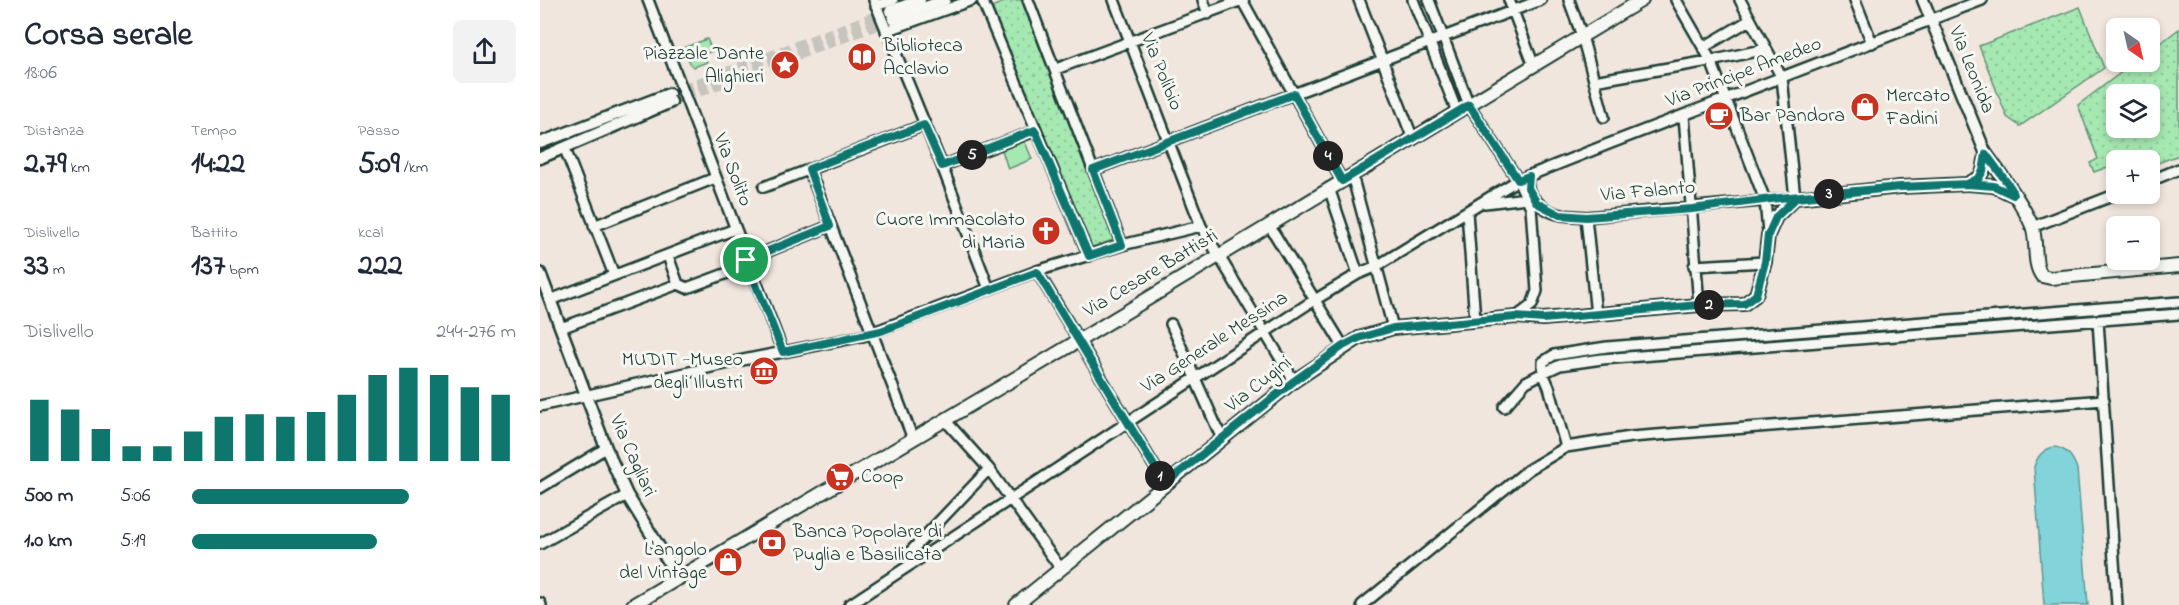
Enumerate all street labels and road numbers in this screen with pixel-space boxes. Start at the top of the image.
street label: Via Leonida [1940,21,2002,118]
street label: Via Polibio [1132,28,1190,115]
street label: Via Principe Amedeo [1661,30,1826,116]
street label: Via Solìto [704,128,759,211]
street label: Via Falanto [1599,173,1696,211]
street label: Via Cesare Battisti [1077,222,1224,326]
street label: Via Generale Messina [1135,284,1294,402]
street label: Via Cugini [1218,349,1299,422]
street label: Via Cagliari [600,409,663,502]

